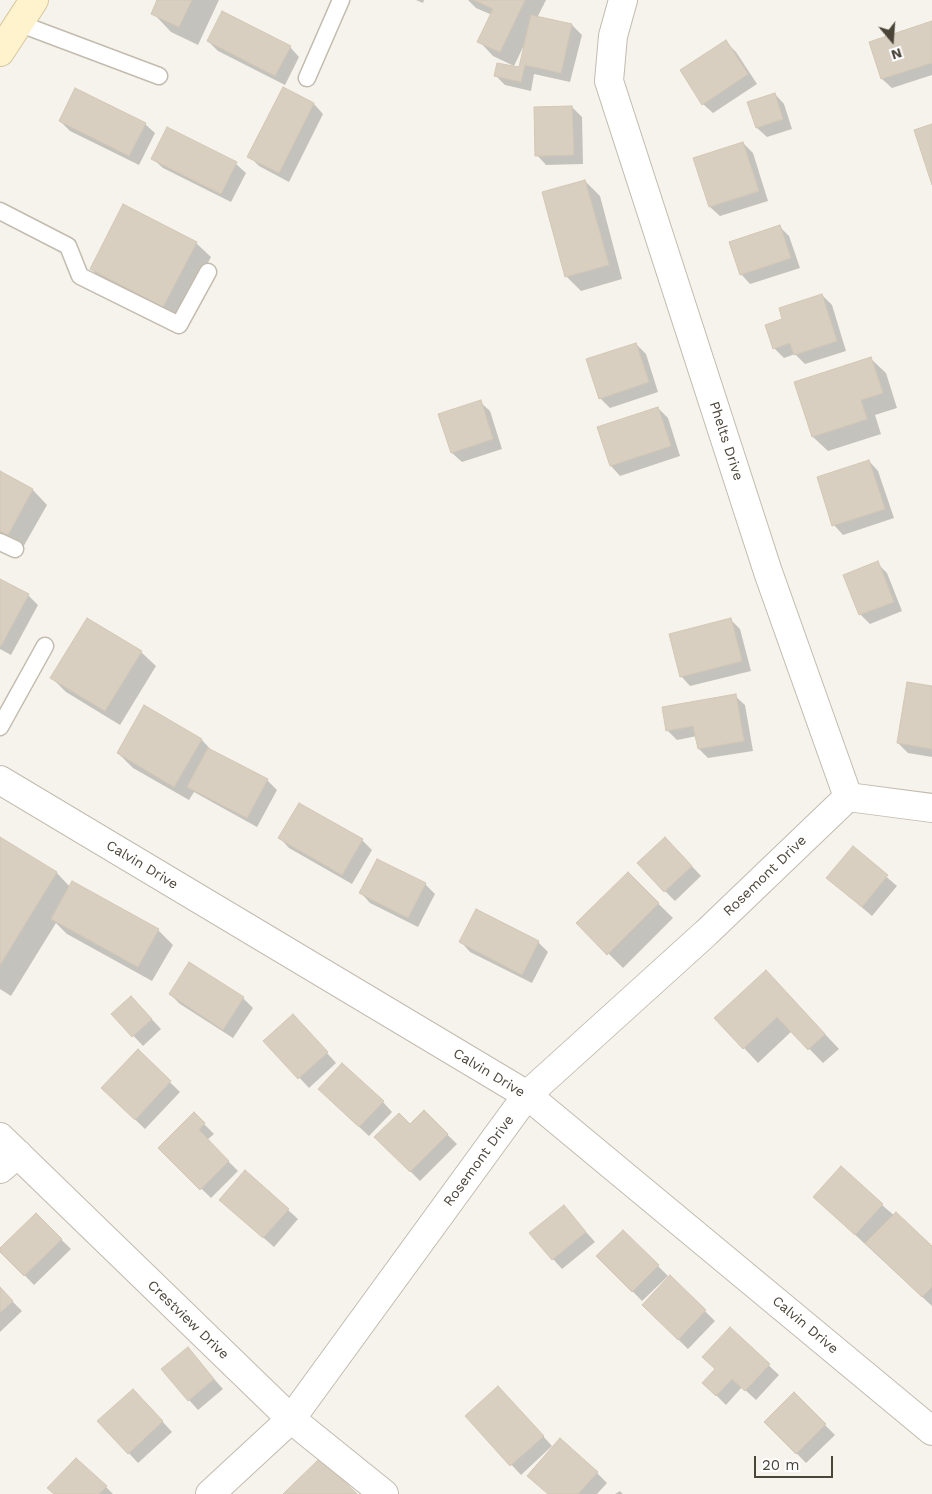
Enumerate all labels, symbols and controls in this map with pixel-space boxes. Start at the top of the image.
north arrow [867,15,917,65]
text: N [889,45,904,63]
street label: Phelts Drive [705,399,747,483]
street label: Rosemont Drive [720,832,810,920]
street label: Calvin Drive [103,837,181,893]
street label: Calvin Drive [450,1045,528,1101]
street label: Rosemont Drive [440,1112,518,1210]
street label: Crestview Drive [144,1277,232,1363]
street label: Calvin Drive [769,1293,841,1357]
scale bar [757,1446,836,1478]
text: 20 m [762,1456,800,1474]

